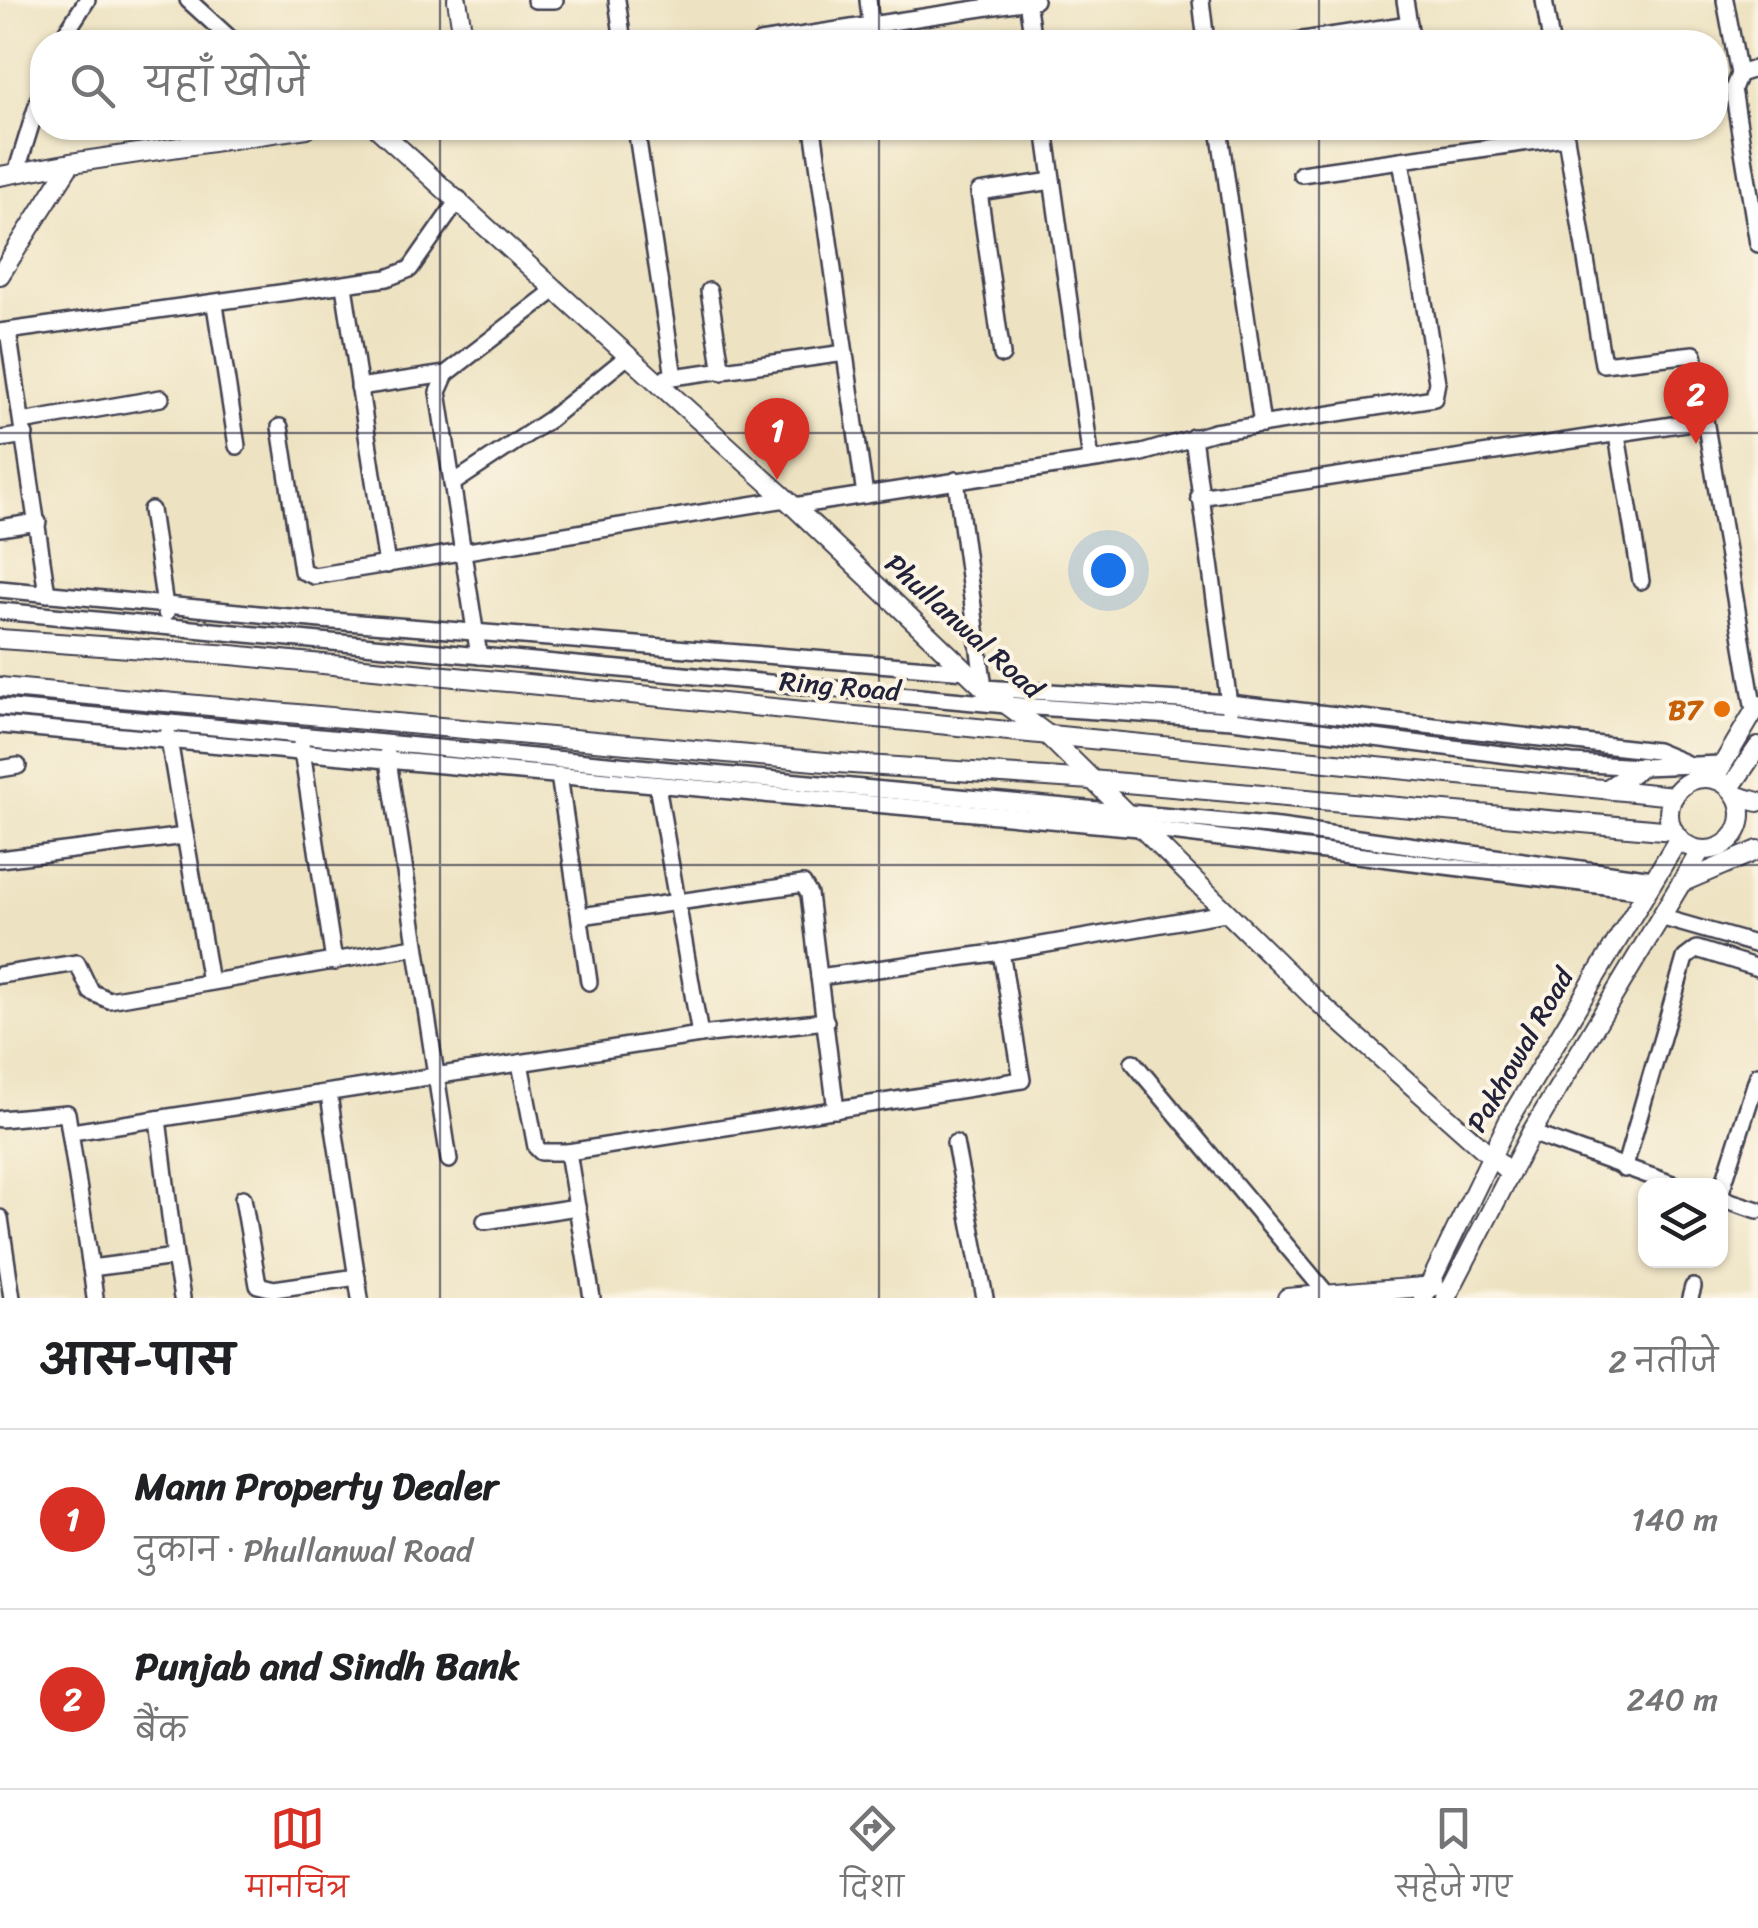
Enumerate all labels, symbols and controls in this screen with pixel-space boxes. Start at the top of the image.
search box [30,30,1728,140]
text: यहाँ खोजें [145,49,308,116]
icon: search [65,58,120,113]
pin: 2 [1664,362,1728,444]
pin: 1 [744,398,810,480]
street label: Phullanwal Road [873,541,1057,713]
your location [1083,545,1134,596]
street label: Ring Road [777,656,905,716]
place label: B7 [1668,685,1704,734]
marker: B7 [1711,698,1733,720]
street label: Pakhowal Road [1453,956,1588,1142]
map controls [1638,1178,1728,1268]
button: layers [1638,1178,1728,1268]
text: आस-पास [40,1323,235,1397]
text: 2 नतीजे [1608,1333,1718,1390]
text: Mann Property Dealer [135,1453,498,1520]
text: 1 [66,1491,79,1548]
text: 140 m [1631,1491,1718,1548]
text: दुकान · Phullanwal Road [135,1522,473,1579]
text: Punjab and Sindh Bank [135,1633,519,1700]
text: 2 [63,1671,82,1728]
text: 240 m [1626,1671,1718,1728]
text: बैंक [135,1702,187,1759]
tab: मानचित्र [246,1801,349,1918]
tab: दिशा [840,1801,904,1918]
tab: सहेजे गए [1396,1801,1512,1918]

